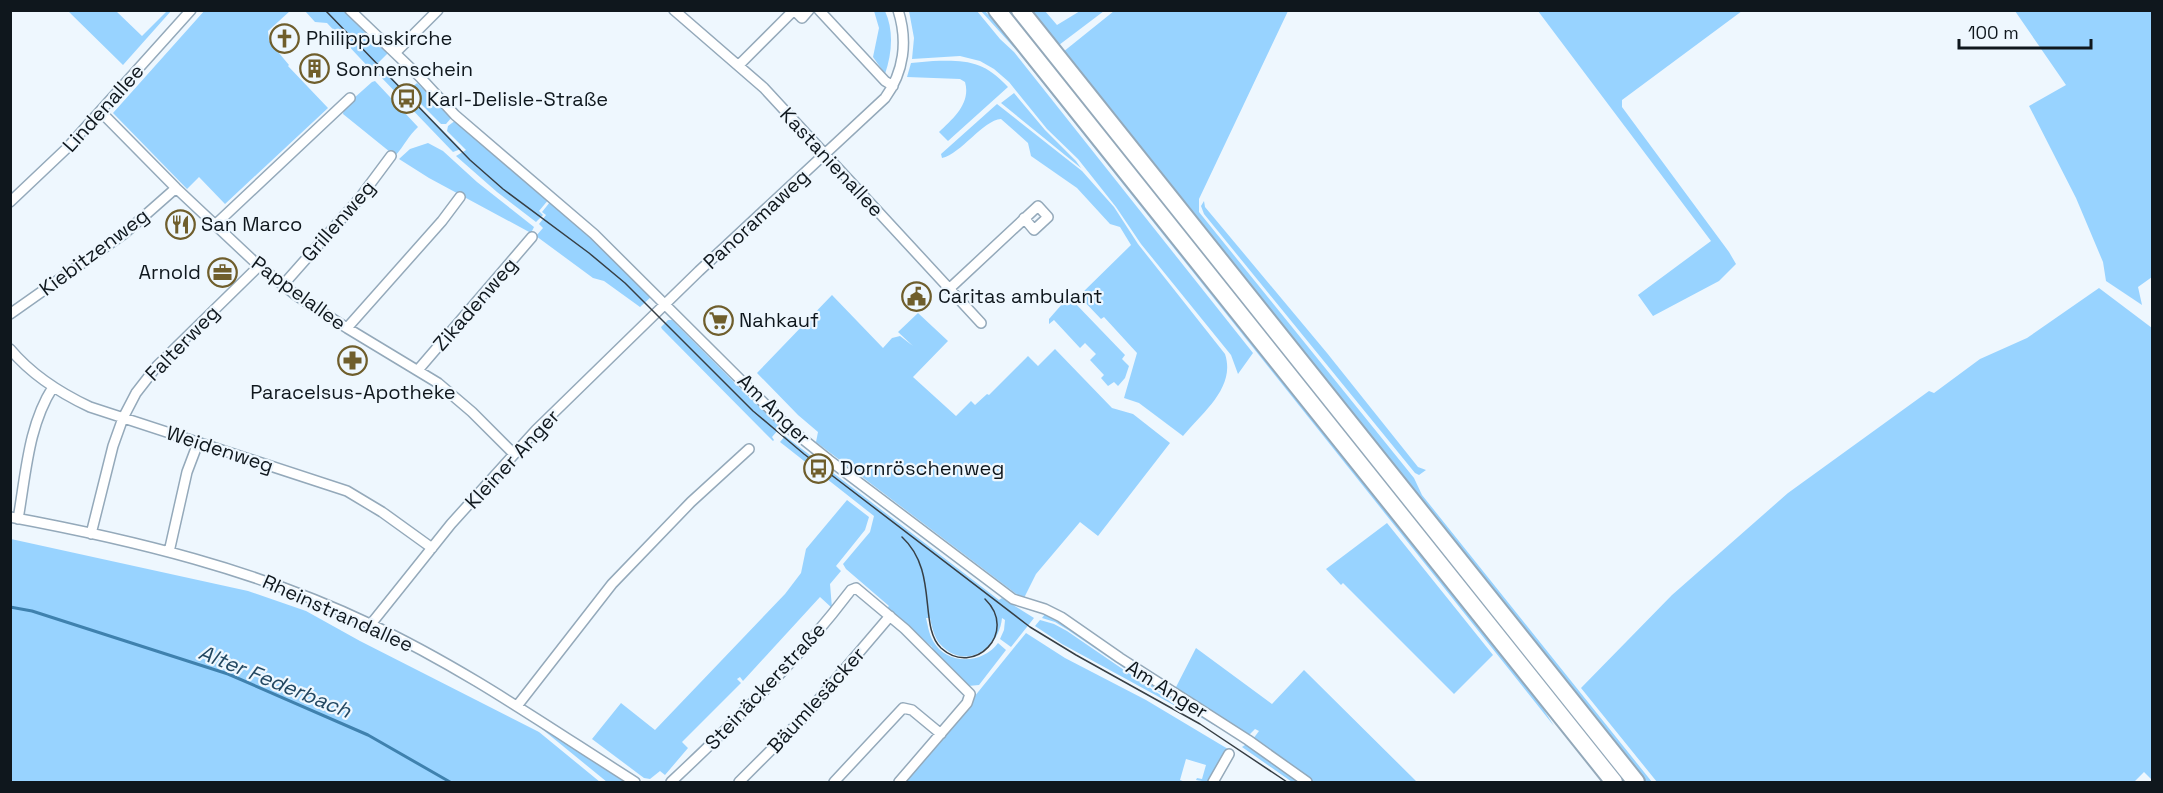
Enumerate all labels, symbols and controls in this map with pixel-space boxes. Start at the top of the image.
scale bar [1959,12,2091,50]
text: 100 m [1968,21,2019,44]
church icon: Philippuskirche [269,22,301,54]
place label: Philippuskirche [306,25,452,51]
building icon: Sonnenschein [299,53,331,85]
place label: Sonnenschein [336,56,473,82]
street label: Lindenallee [57,58,149,158]
bus stop icon: Karl-Delisle-Straße [390,83,422,115]
place label: Karl-Delisle-Straße [427,86,608,112]
street label: Kastanienallee [774,102,890,222]
street label: Panoramaweg [698,163,814,275]
street label: Grillenweg [295,175,381,267]
street label: Kiebitzenweg [34,202,154,302]
restaurant icon: San Marco [164,208,196,240]
place label: San Marco [201,211,302,237]
street label: Pappelallee [247,250,351,336]
street label: Zikadenweg [427,252,523,356]
office icon: Arnold [206,256,238,288]
place label: Arnold [138,259,201,285]
public building icon: Caritas ambulant [901,280,933,312]
place label: Caritas ambulant [938,283,1102,309]
street label: Falterweg [139,300,225,386]
supermarket icon: Nahkauf [702,304,734,336]
place label: Nahkauf [739,307,819,333]
pharmacy icon: Paracelsus-Apotheke [337,345,369,377]
street label: Am Anger [732,368,816,450]
place label: Paracelsus-Apotheke [250,379,456,405]
street label: Kleiner Anger [459,404,565,514]
street label: Weidenweg [163,419,277,479]
bus stop icon: Dornröschenweg [803,452,835,484]
place label: Dornröschenweg [840,455,1004,481]
street label: Rheinstrandallee [259,568,417,658]
street label: Steinäckerstraße [699,617,831,755]
water label: Alter Federbach [195,638,356,724]
street label: Bäumlesäcker [762,642,870,758]
street label: Am Anger [1121,654,1213,724]

